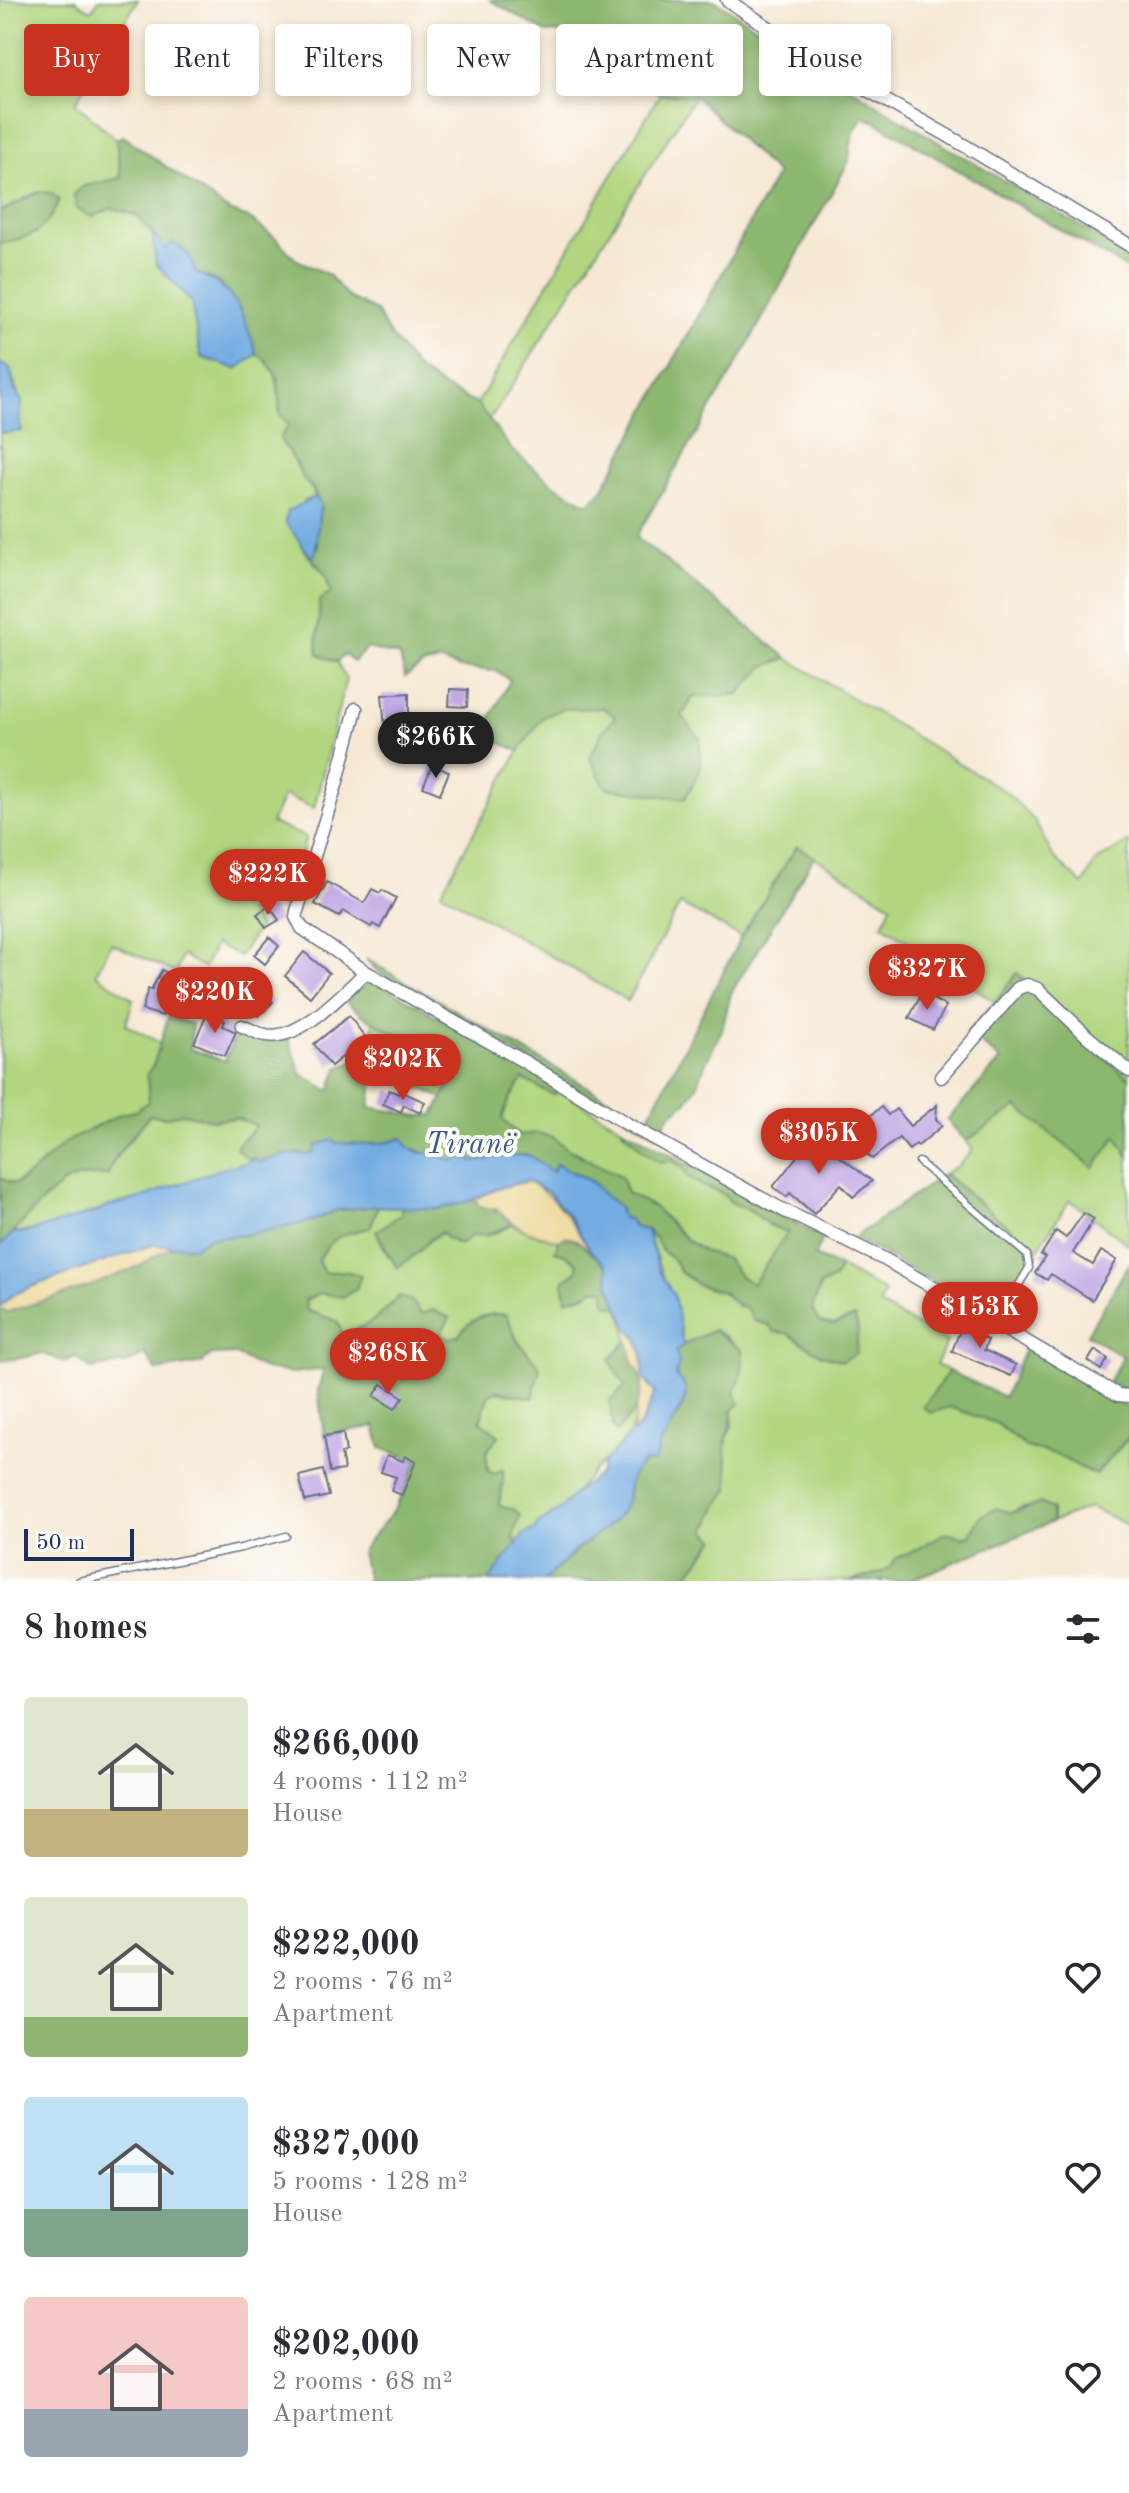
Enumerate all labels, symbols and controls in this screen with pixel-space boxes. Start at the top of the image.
chip: Buy [24,24,129,96]
chip: Rent [145,24,259,96]
chip: Filters [275,24,411,96]
chip: New [427,24,540,96]
chip: Apartment [556,24,743,96]
chip: House [759,24,891,96]
pin: $266K [380,712,492,780]
text: $266K [396,725,476,751]
pin: $222K [212,849,324,917]
text: $222K [228,862,308,888]
pin: $327K [871,944,983,1012]
text: $327K [887,957,967,983]
pin: $220K [159,967,271,1035]
text: $220K [175,980,255,1006]
pin: $202K [347,1034,459,1102]
text: $202K [363,1047,443,1073]
pin: $305K [763,1108,875,1176]
text: $305K [779,1121,859,1147]
water label: Tiranë [425,1130,517,1160]
pin: $153K [924,1282,1036,1350]
text: $153K [940,1295,1020,1321]
pin: $268K [332,1328,444,1396]
text: $268K [348,1341,428,1367]
scale bar [24,1525,134,1561]
text: 50 m [36,1532,85,1554]
icon: filters [1061,1607,1105,1651]
text: 8 homes [24,1612,147,1646]
text: $266,000 [272,1728,420,1762]
icon: home [88,1729,184,1825]
icon: heart [1061,1755,1105,1799]
text: 4 rooms · 112 m² [272,1769,468,1795]
text: House [272,1801,343,1827]
text: $222,000 [272,1928,420,1962]
icon: home [88,1929,184,2025]
icon: heart [1061,1955,1105,1999]
text: 2 rooms · 76 m² [272,1969,453,1995]
text: Apartment [272,2001,394,2027]
text: $327,000 [272,2128,420,2162]
icon: home [88,2129,184,2225]
icon: heart [1061,2155,1105,2199]
text: 5 rooms · 128 m² [272,2169,468,2195]
text: House [272,2201,343,2227]
text: $202,000 [272,2328,420,2362]
icon: home [88,2329,184,2425]
icon: heart [1061,2355,1105,2399]
text: 2 rooms · 68 m² [272,2369,453,2395]
text: Apartment [272,2401,394,2427]

